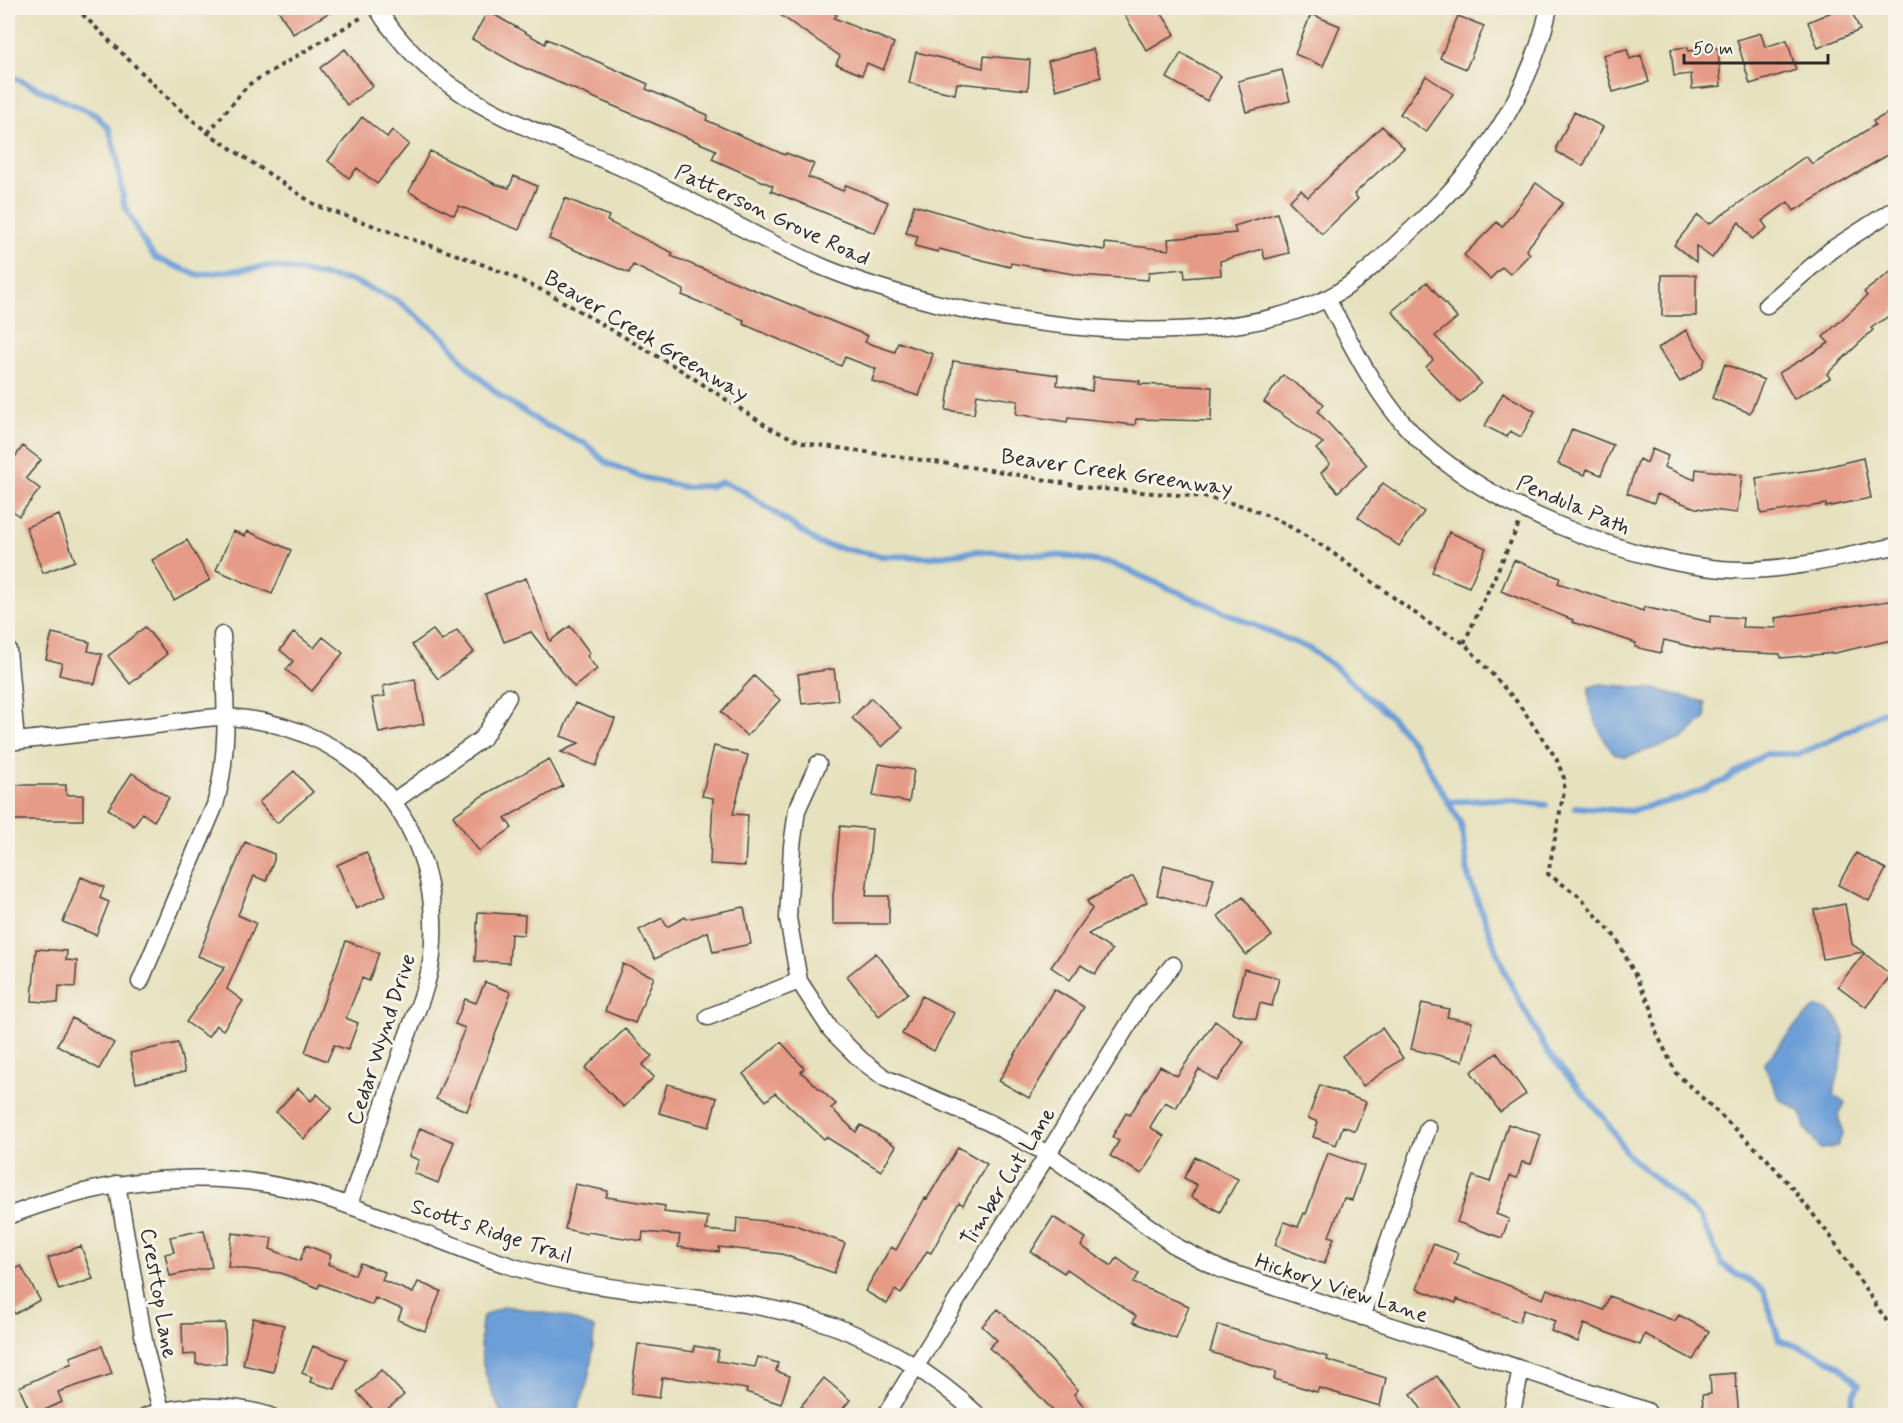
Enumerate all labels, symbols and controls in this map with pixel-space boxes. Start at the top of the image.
scale bar [1684,27,1828,65]
text: 50 m [1693,37,1733,61]
street label: Patterson Grove Road [670,158,874,273]
street label: Beaver Creek Greenway [539,265,753,409]
street label: Beaver Creek Greenway [999,443,1234,503]
street label: Pendula Path [1512,469,1634,542]
street label: Cedar Wynd Drive [341,950,423,1129]
street label: Timber Cut Lane [955,1102,1063,1252]
street label: Scotts Ridge Trail [407,1193,575,1272]
street label: Cresttop Lane [133,1226,183,1361]
street label: Hickory View Lane [1251,1248,1432,1330]

